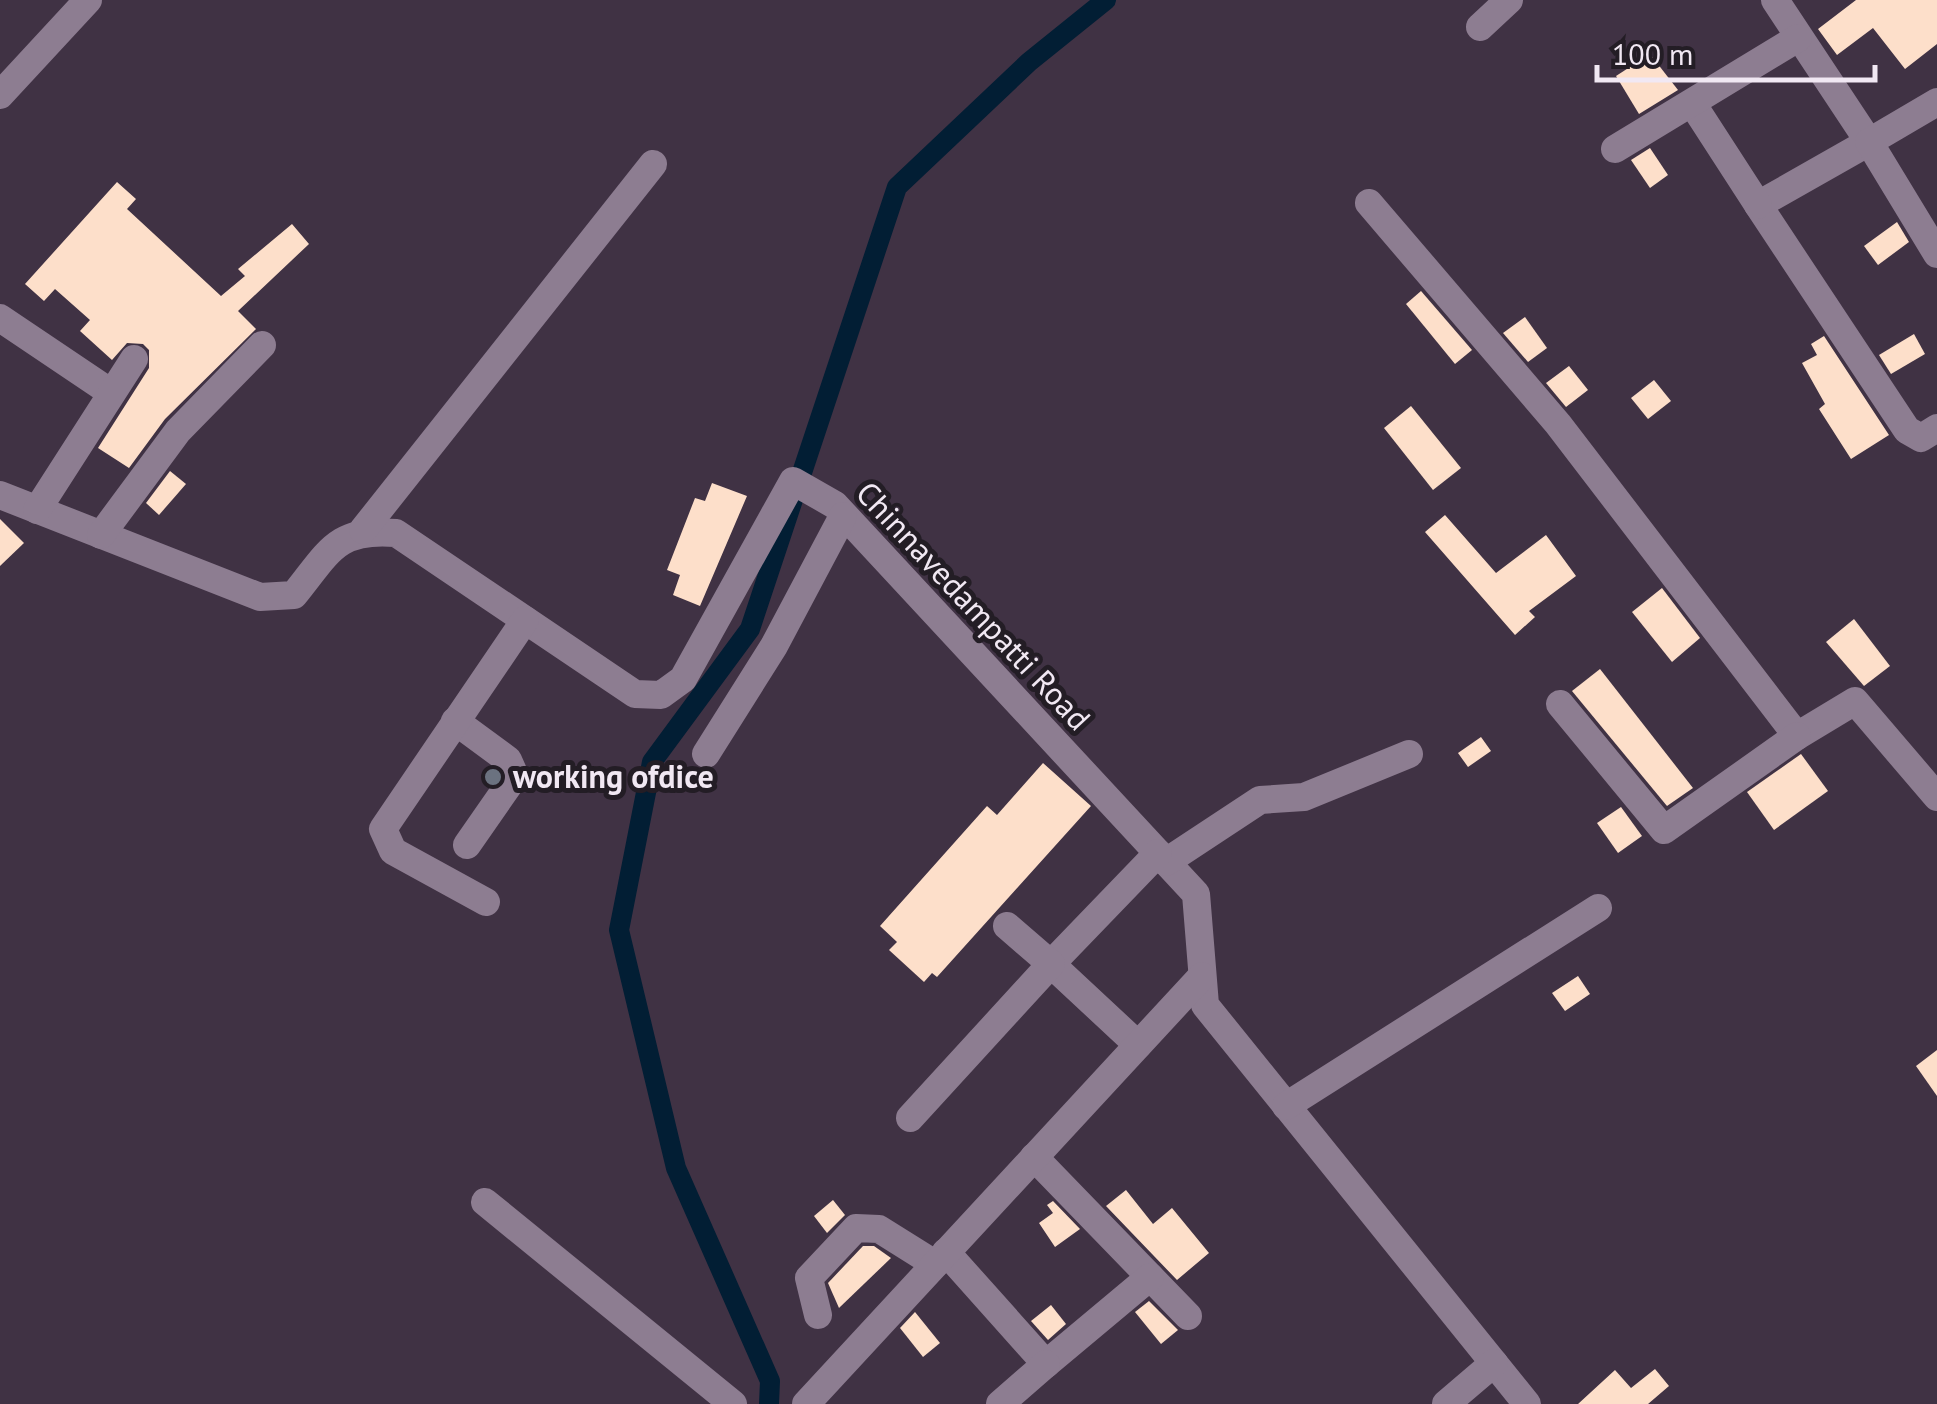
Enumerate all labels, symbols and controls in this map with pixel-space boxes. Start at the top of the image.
scale bar [1597,20,1874,82]
text: 100 m [1612,34,1693,73]
street label: Chinnavedampatti Road [847,472,1100,739]
place label: working ofdice [512,755,714,797]
marker: working ofdice [482,766,504,788]

